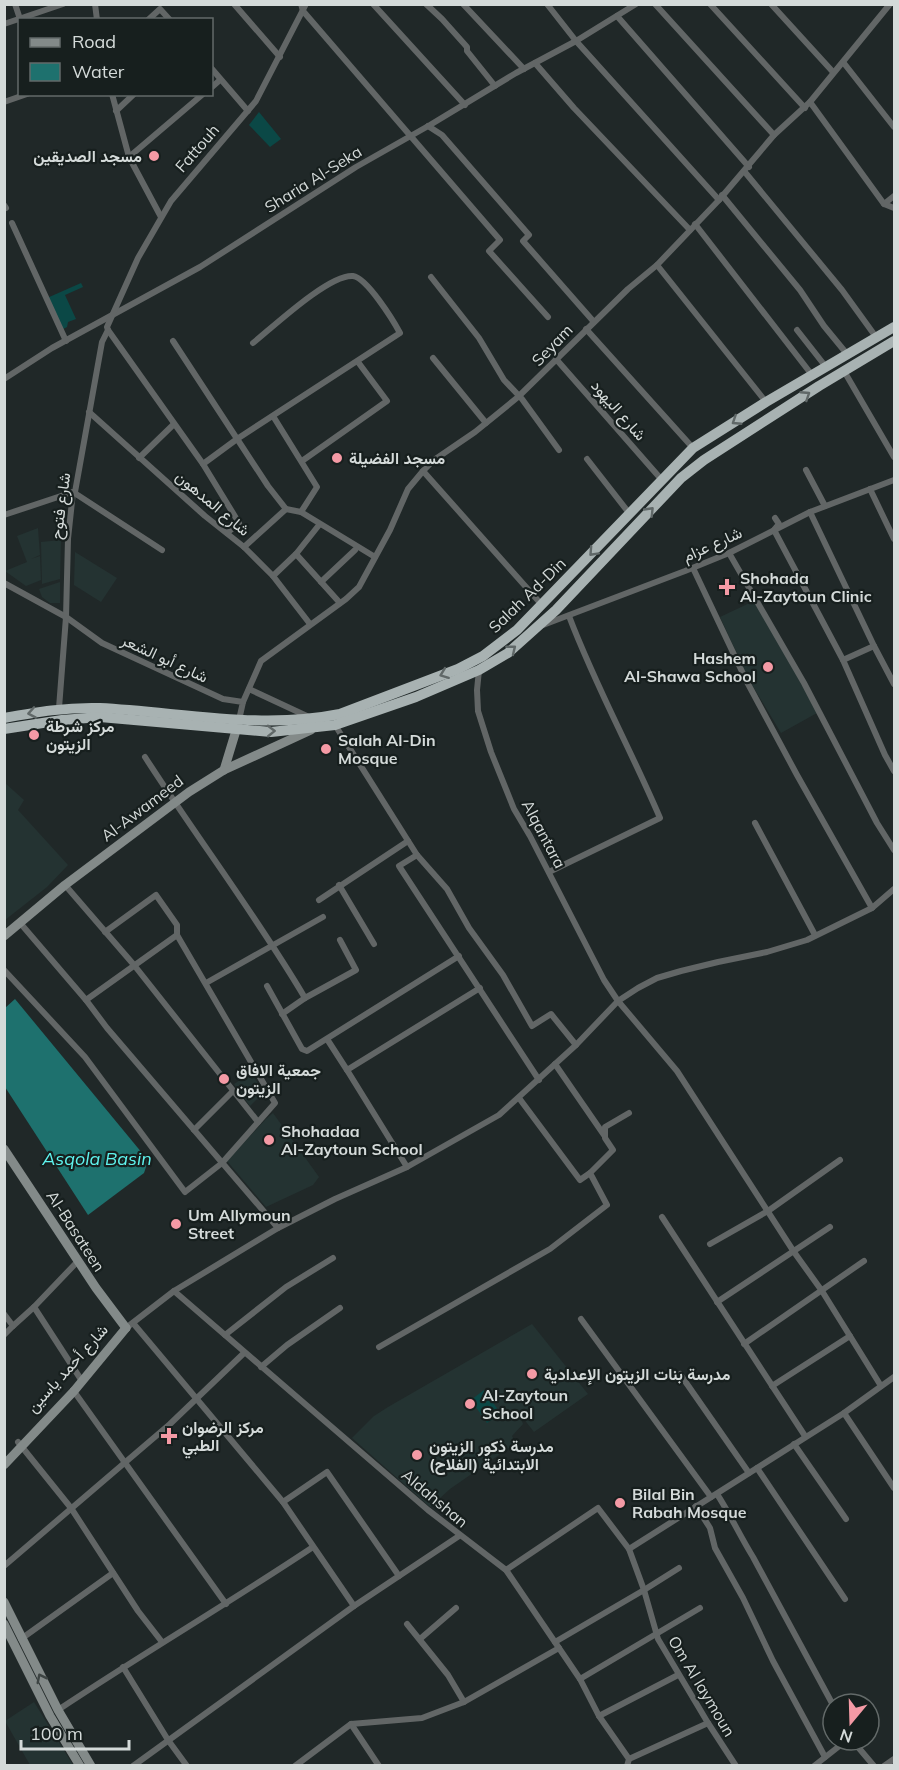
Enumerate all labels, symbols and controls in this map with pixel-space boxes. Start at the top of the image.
legend [18,18,213,96]
text: Road [72,30,116,53]
text: Water [72,60,125,83]
street label: Fattouh [171,120,223,176]
street label: Sharia Al-Seka [261,141,365,217]
place label: مسجد الصديقين [33,146,142,166]
marker: مسجد الصديقين [147,149,161,163]
street label: Seyam [527,320,577,370]
street label: شارع اليهود [586,375,651,446]
one-way arrow [799,391,810,402]
one-way arrow [732,413,742,425]
place label: مسجد الفضيلة [349,448,446,468]
marker: مسجد الفضيلة [330,451,344,465]
street label: شارع المدهون [170,466,254,542]
street label: شارع فتوح [45,471,77,541]
one-way arrow [643,507,654,517]
street label: شارع عزام [679,522,746,568]
one-way arrow [589,545,600,555]
street label: Salah Ad-Din [484,553,570,637]
place label: Shohada Al-Zaytoun Clinic [740,568,872,606]
marker: Shohada Al-Zaytoun Clinic [718,578,736,596]
street label: شارع أبو الشعر [117,629,211,689]
one-way arrow [505,645,516,656]
place label: Hashem Al-Shawa School [624,648,756,686]
marker: Hashem Al-Shawa School [761,660,775,674]
one-way arrow [439,667,450,679]
one-way arrow [27,706,37,719]
place label: مركز شرطة الزيتون [46,716,115,755]
one-way arrow [267,725,276,737]
marker: مركز شرطة الزيتون [27,728,41,742]
place label: Salah Al-Din Mosque [338,730,436,768]
marker: Salah Al-Din Mosque [319,742,333,756]
street label: Al-Awameed [97,771,187,845]
street label: Alqantara [518,796,570,872]
place label: جمعية الافاق الزيتون [236,1060,321,1099]
marker: جمعية الافاق الزيتون [217,1072,231,1086]
place label: Shohadaa Al-Zaytoun School [281,1121,423,1159]
marker: Shohadaa Al-Zaytoun School [262,1133,276,1147]
water label: Asqola Basin [41,1147,152,1170]
street label: Al-Basateen [42,1187,110,1275]
place label: Um Allymoun Street [188,1205,291,1243]
marker: Um Allymoun Street [169,1217,183,1231]
street label: شارع أحمد ياسين [22,1320,113,1418]
place label: مدرسة بنات الزيتون الإعدادية [544,1364,731,1385]
marker: مدرسة بنات الزيتون الإعدادية [525,1367,539,1381]
place label: Al-Zaytoun School [482,1385,568,1423]
marker: Al-Zaytoun School [463,1397,477,1411]
place label: مركز الرضوان الطبي [182,1417,264,1459]
marker: مركز الرضوان الطبي [160,1427,178,1445]
place label: مدرسة ذكور الزيتون الابتدائية (الفلاح) [429,1436,554,1475]
marker: مدرسة ذكور الزيتون الابتدائية (الفلاح) [410,1448,424,1462]
street label: Aldahshan [398,1464,472,1532]
place label: Bilal Bin Rabah Mosque [632,1484,747,1522]
marker: Bilal Bin Rabah Mosque [613,1496,627,1510]
street label: Om Al laymoun [664,1632,740,1740]
one-way arrow [37,1674,49,1685]
north arrow [821,1692,881,1752]
scale bar [21,1713,129,1751]
text: 100 m [30,1722,83,1745]
text: N [837,1725,855,1748]

